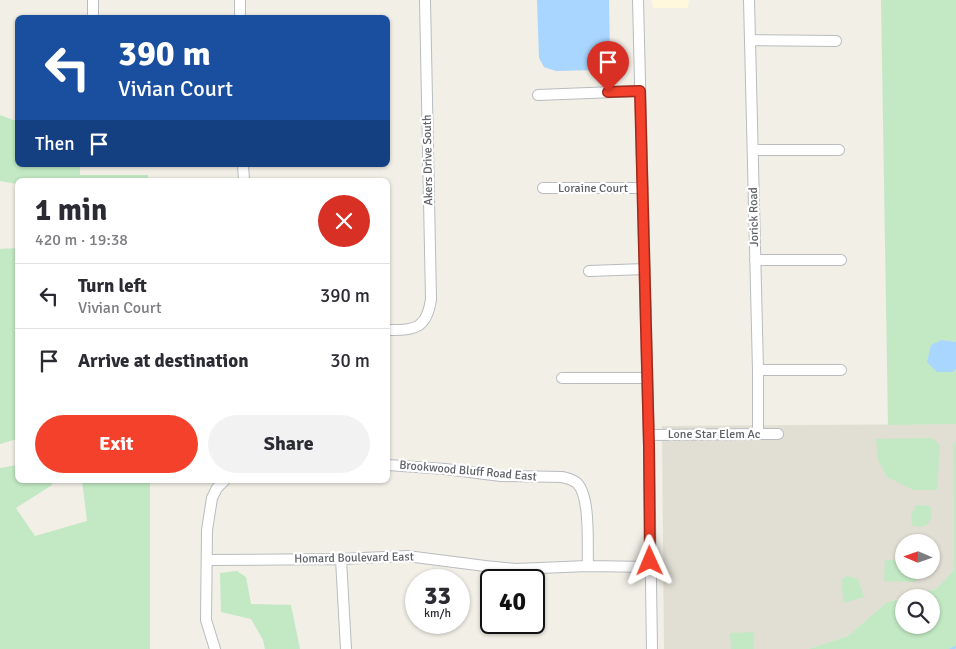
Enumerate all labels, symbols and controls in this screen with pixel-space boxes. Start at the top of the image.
text: 390 m [118,32,211,75]
icon: left [35,35,100,100]
pin [587,41,629,92]
icon: arrive [594,48,622,76]
text: Vivian Court [118,75,233,102]
street label: Akers Drive South [420,114,436,206]
icon: arrive [85,130,113,158]
text: Then [35,132,75,156]
street label: Loraine Court [558,181,628,196]
street label: Jorick Road [746,187,762,247]
text: 1 min [35,192,107,229]
button: close [318,195,370,247]
text: 420 m · 19:38 [35,230,128,250]
text: Turn left [78,274,147,298]
icon: left [35,282,63,310]
text: 390 m [320,284,370,308]
text: Vivian Court [78,298,162,318]
icon: arrive [35,347,63,375]
text: Arrive at destination [78,349,249,373]
text: 30 m [330,349,370,373]
button: Exit [35,415,198,473]
button: Share [208,415,370,473]
street label: Lone Star Elem Ac [668,427,761,442]
street label: Brookwood Bluff Road East [399,458,537,484]
position arrow [623,534,675,586]
north arrow [895,534,940,579]
map controls [895,534,940,634]
street label: Homard Boulevard East [294,549,414,567]
speed limit sign: 40 [480,569,545,634]
text: 33 [424,580,451,611]
button: search [895,589,940,634]
text: km/h [424,606,451,621]

